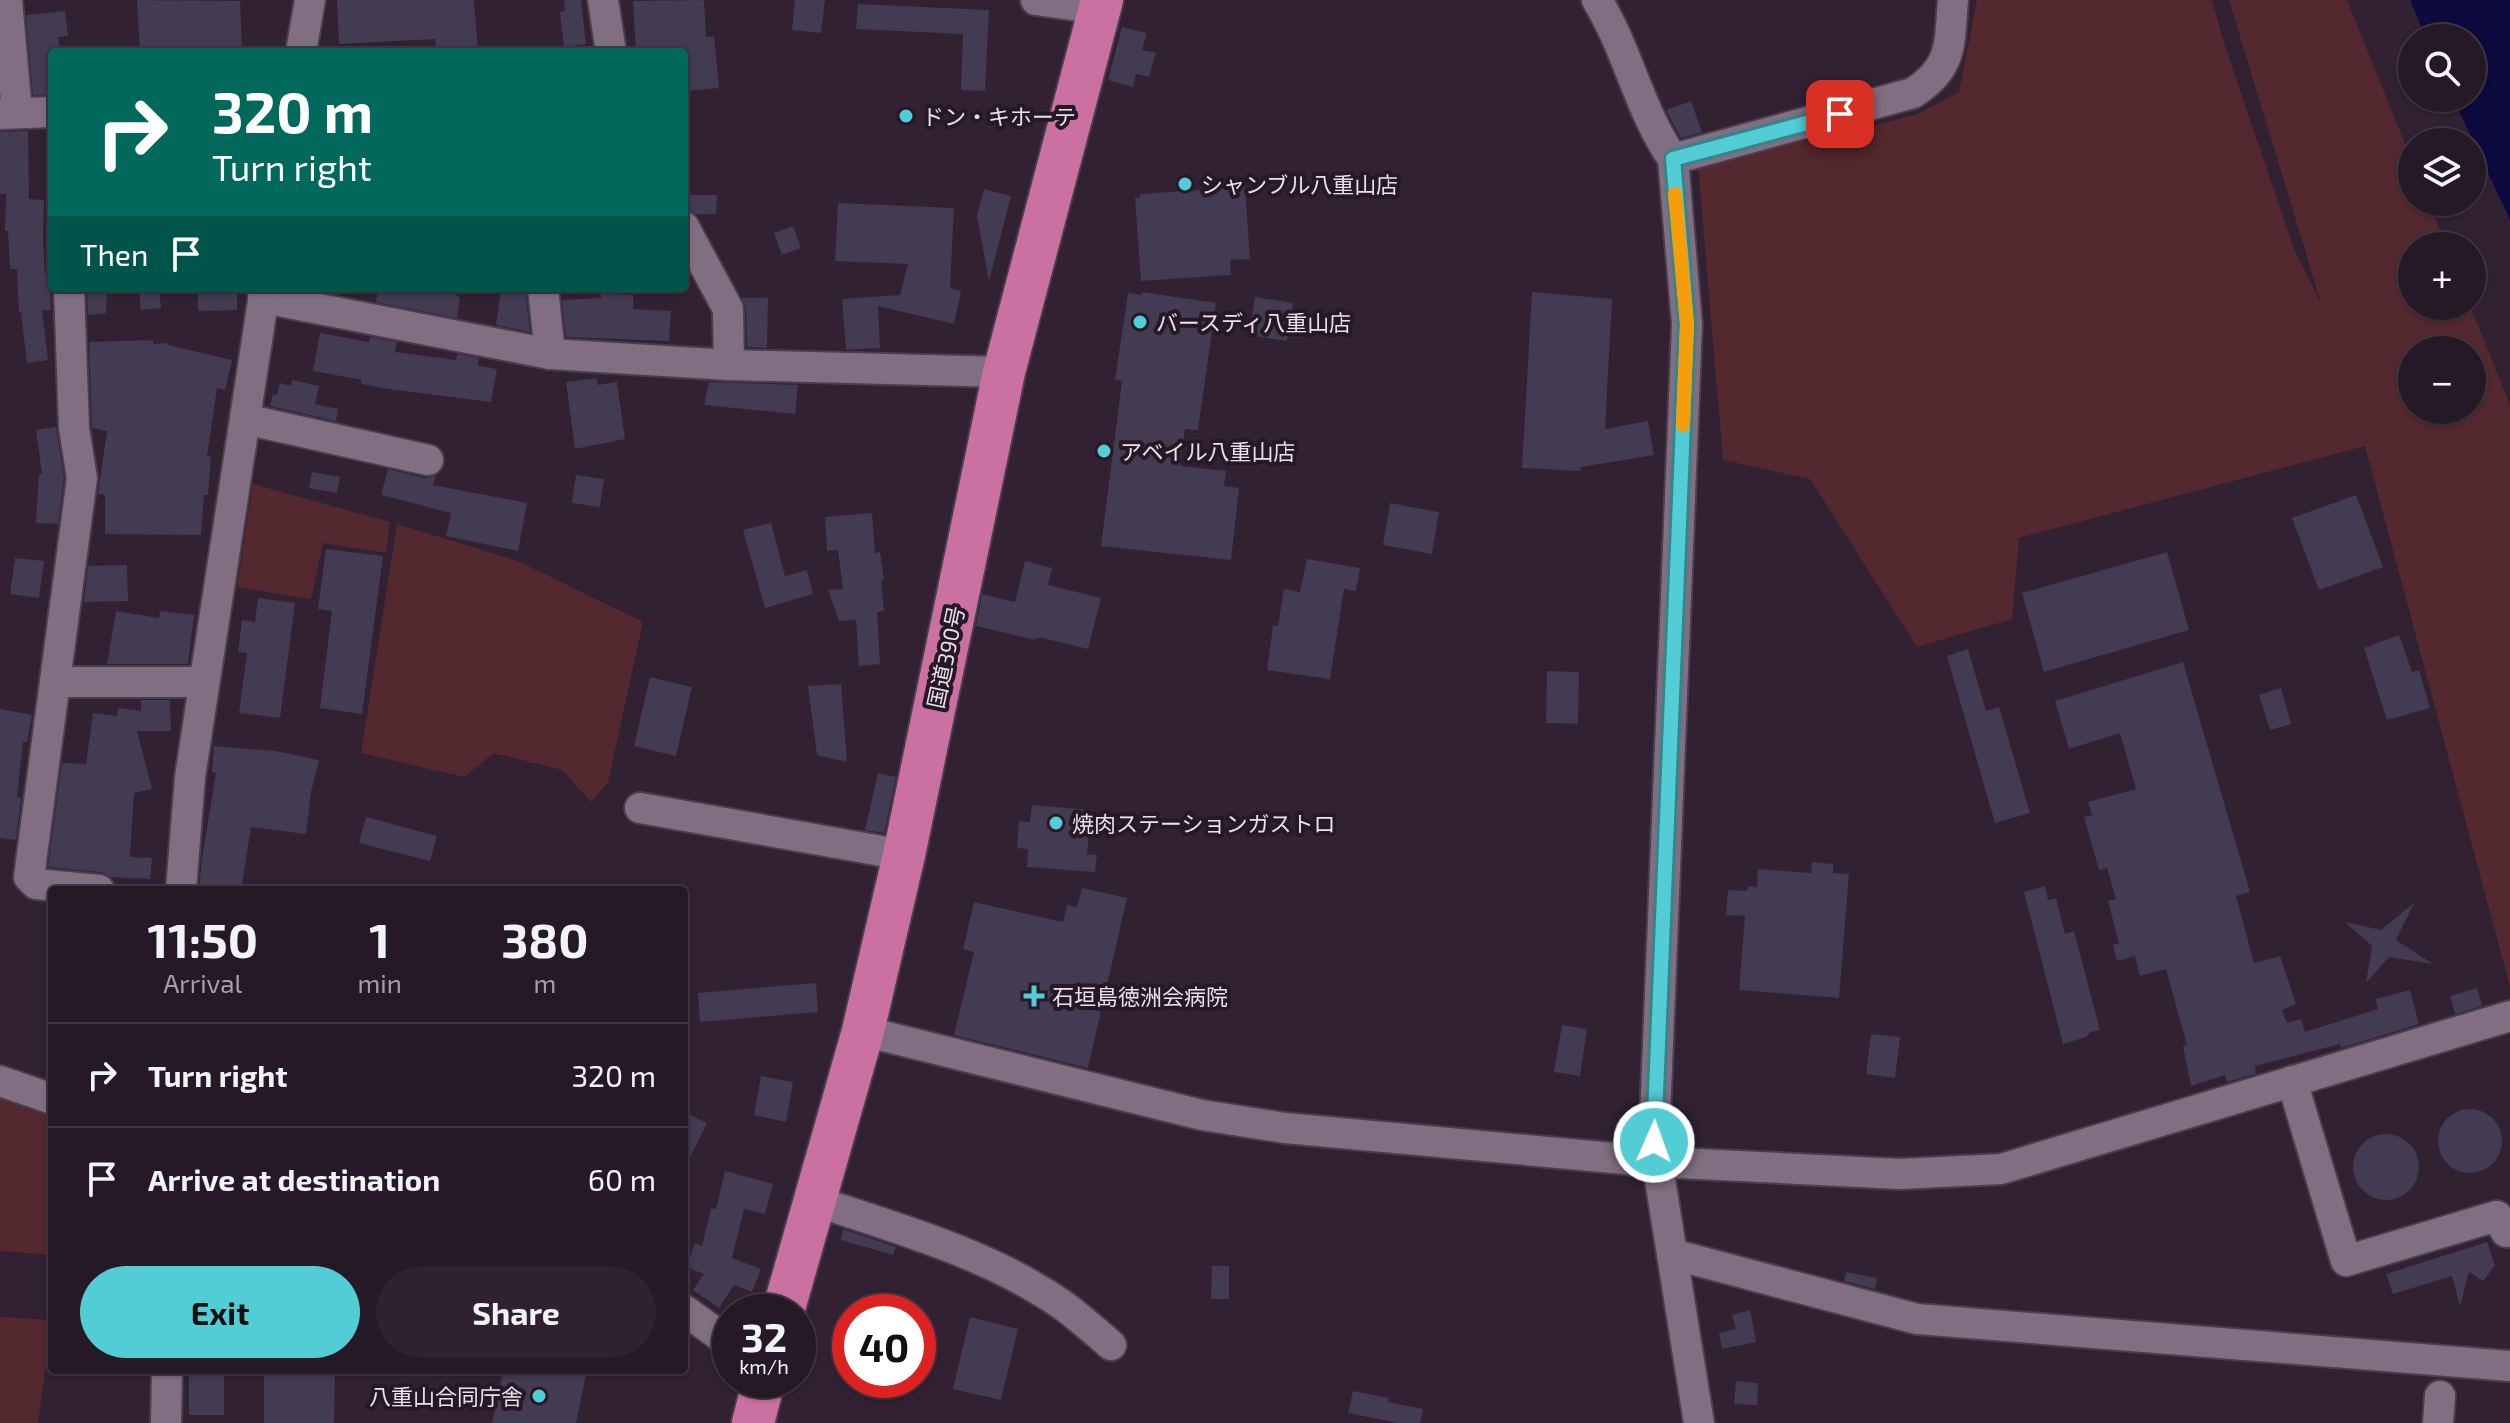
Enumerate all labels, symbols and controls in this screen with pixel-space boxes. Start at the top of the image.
map controls [2398,24,2486,424]
button: search [2398,24,2486,112]
text: 320 m [212,77,373,144]
icon: right [80,80,184,184]
pin [1806,80,1874,148]
icon: arrive [1818,92,1862,136]
place label: ドン・キホーテ [922,103,1076,129]
marker: ドン・キホーテ [897,107,915,125]
button: layers [2398,128,2486,216]
text: Turn right [212,145,372,188]
place label: シャンブル八重山店 [1201,171,1398,197]
marker: シャンブル八重山店 [1176,175,1194,193]
icon: arrive [164,232,208,276]
button: + [2398,232,2486,320]
text: Then [80,236,148,272]
place label: バースディ八重山店 [1156,309,1351,335]
marker: バースディ八重山店 [1131,313,1149,331]
button: − [2398,336,2486,424]
place label: アベイル八重山店 [1120,438,1296,464]
marker: アベイル八重山店 [1095,442,1113,460]
street label: 国道390号 [921,603,969,711]
place label: 焼肉ステーションガストロ [1072,810,1336,836]
marker: 焼肉ステーションガストロ [1047,814,1065,832]
text: 11:50 [147,910,258,968]
text: 1 [369,910,390,968]
text: 380 [501,910,589,968]
text: Arrival [163,967,242,998]
text: min [357,967,402,998]
text: m [533,967,556,998]
place label: 石垣島徳洲会病院 [1052,983,1228,1009]
marker: 石垣島徳洲会病院 [1023,985,1045,1007]
icon: right [80,1053,124,1097]
text: Turn right [148,1057,288,1093]
text: 320 m [571,1057,656,1093]
position arrow [1612,1100,1696,1184]
icon: arrive [80,1157,124,1201]
text: Arrive at destination [148,1161,440,1197]
text: 60 m [588,1161,656,1197]
button: Exit [80,1266,360,1358]
button: Share [376,1266,656,1358]
speed limit sign: 40 [832,1294,936,1398]
text: 32 [741,1312,787,1360]
text: km/h [739,1354,789,1378]
place label: 八重山合同庁舎 [369,1383,523,1409]
marker: 八重山合同庁舎 [530,1387,548,1405]

